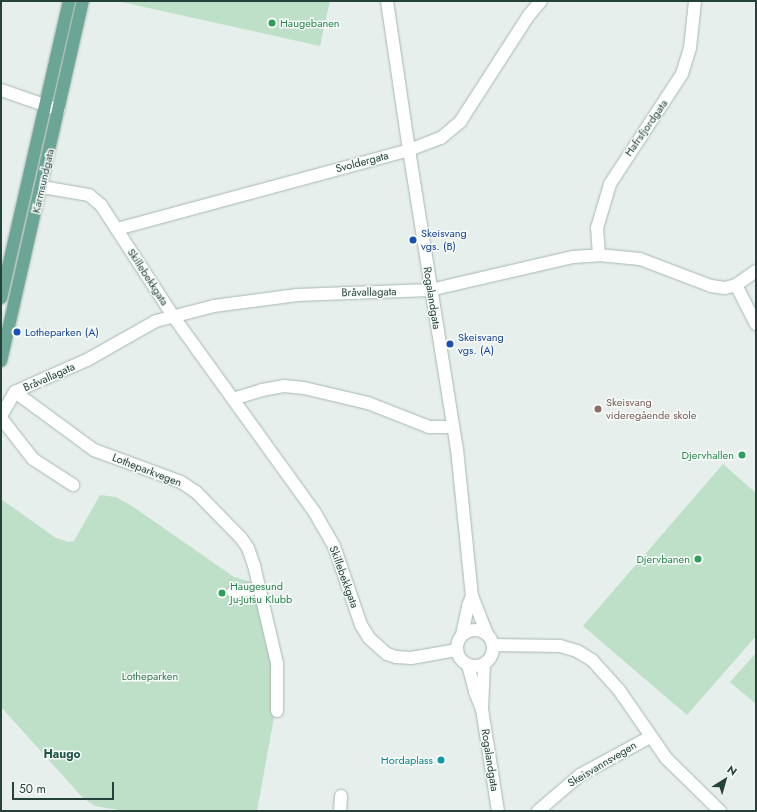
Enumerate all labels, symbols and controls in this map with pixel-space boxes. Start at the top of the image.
place label: Haugebanen [280,16,340,30]
marker: Haugebanen [267,18,277,28]
street label: Hafrsfjordgata [622,97,670,159]
street label: Karmsundgata [29,148,57,214]
street label: Svoldergata [334,149,390,175]
place label: Skeisvang vgs. (B) [421,227,467,253]
marker: Skeisvang vgs. (B) [408,235,418,245]
street label: Skillebekkgata [125,246,171,308]
street label: Rogalandgata [421,266,443,330]
street label: Bråvallagata [341,285,397,299]
place label: Lotheparken (A) [25,325,99,339]
marker: Lotheparken (A) [12,327,22,337]
place label: Skeisvang vgs. (A) [458,331,504,357]
marker: Skeisvang vgs. (A) [445,339,455,349]
street label: Bråvallagata [21,360,77,394]
place label: Skeisvang videregående skole [606,396,696,422]
marker: Skeisvang videregående skole [593,404,603,414]
place label: Djervhallen [682,448,734,462]
marker: Djervhallen [737,450,747,460]
street label: Lotheparkvegen [110,451,184,489]
street label: Skillebekkgata [327,544,361,610]
place label: Djervbanen [636,552,690,566]
marker: Djervbanen [693,554,703,564]
place label: Haugesund Ju-Jutsu Klubb [230,580,292,606]
marker: Haugesund Ju-Jutsu Klubb [217,588,227,598]
park label: Lotheparken [122,669,178,683]
street label: Rogalandgata [479,728,501,792]
street label: Skeisvannsvegen [565,738,639,790]
district label: Haugo [43,748,81,762]
place label: Hordaplass [381,753,433,767]
marker: Hordaplass [436,755,446,765]
north arrow [705,760,745,800]
text: N [724,761,741,779]
scale bar [14,774,116,800]
text: 50 m [19,780,46,798]

